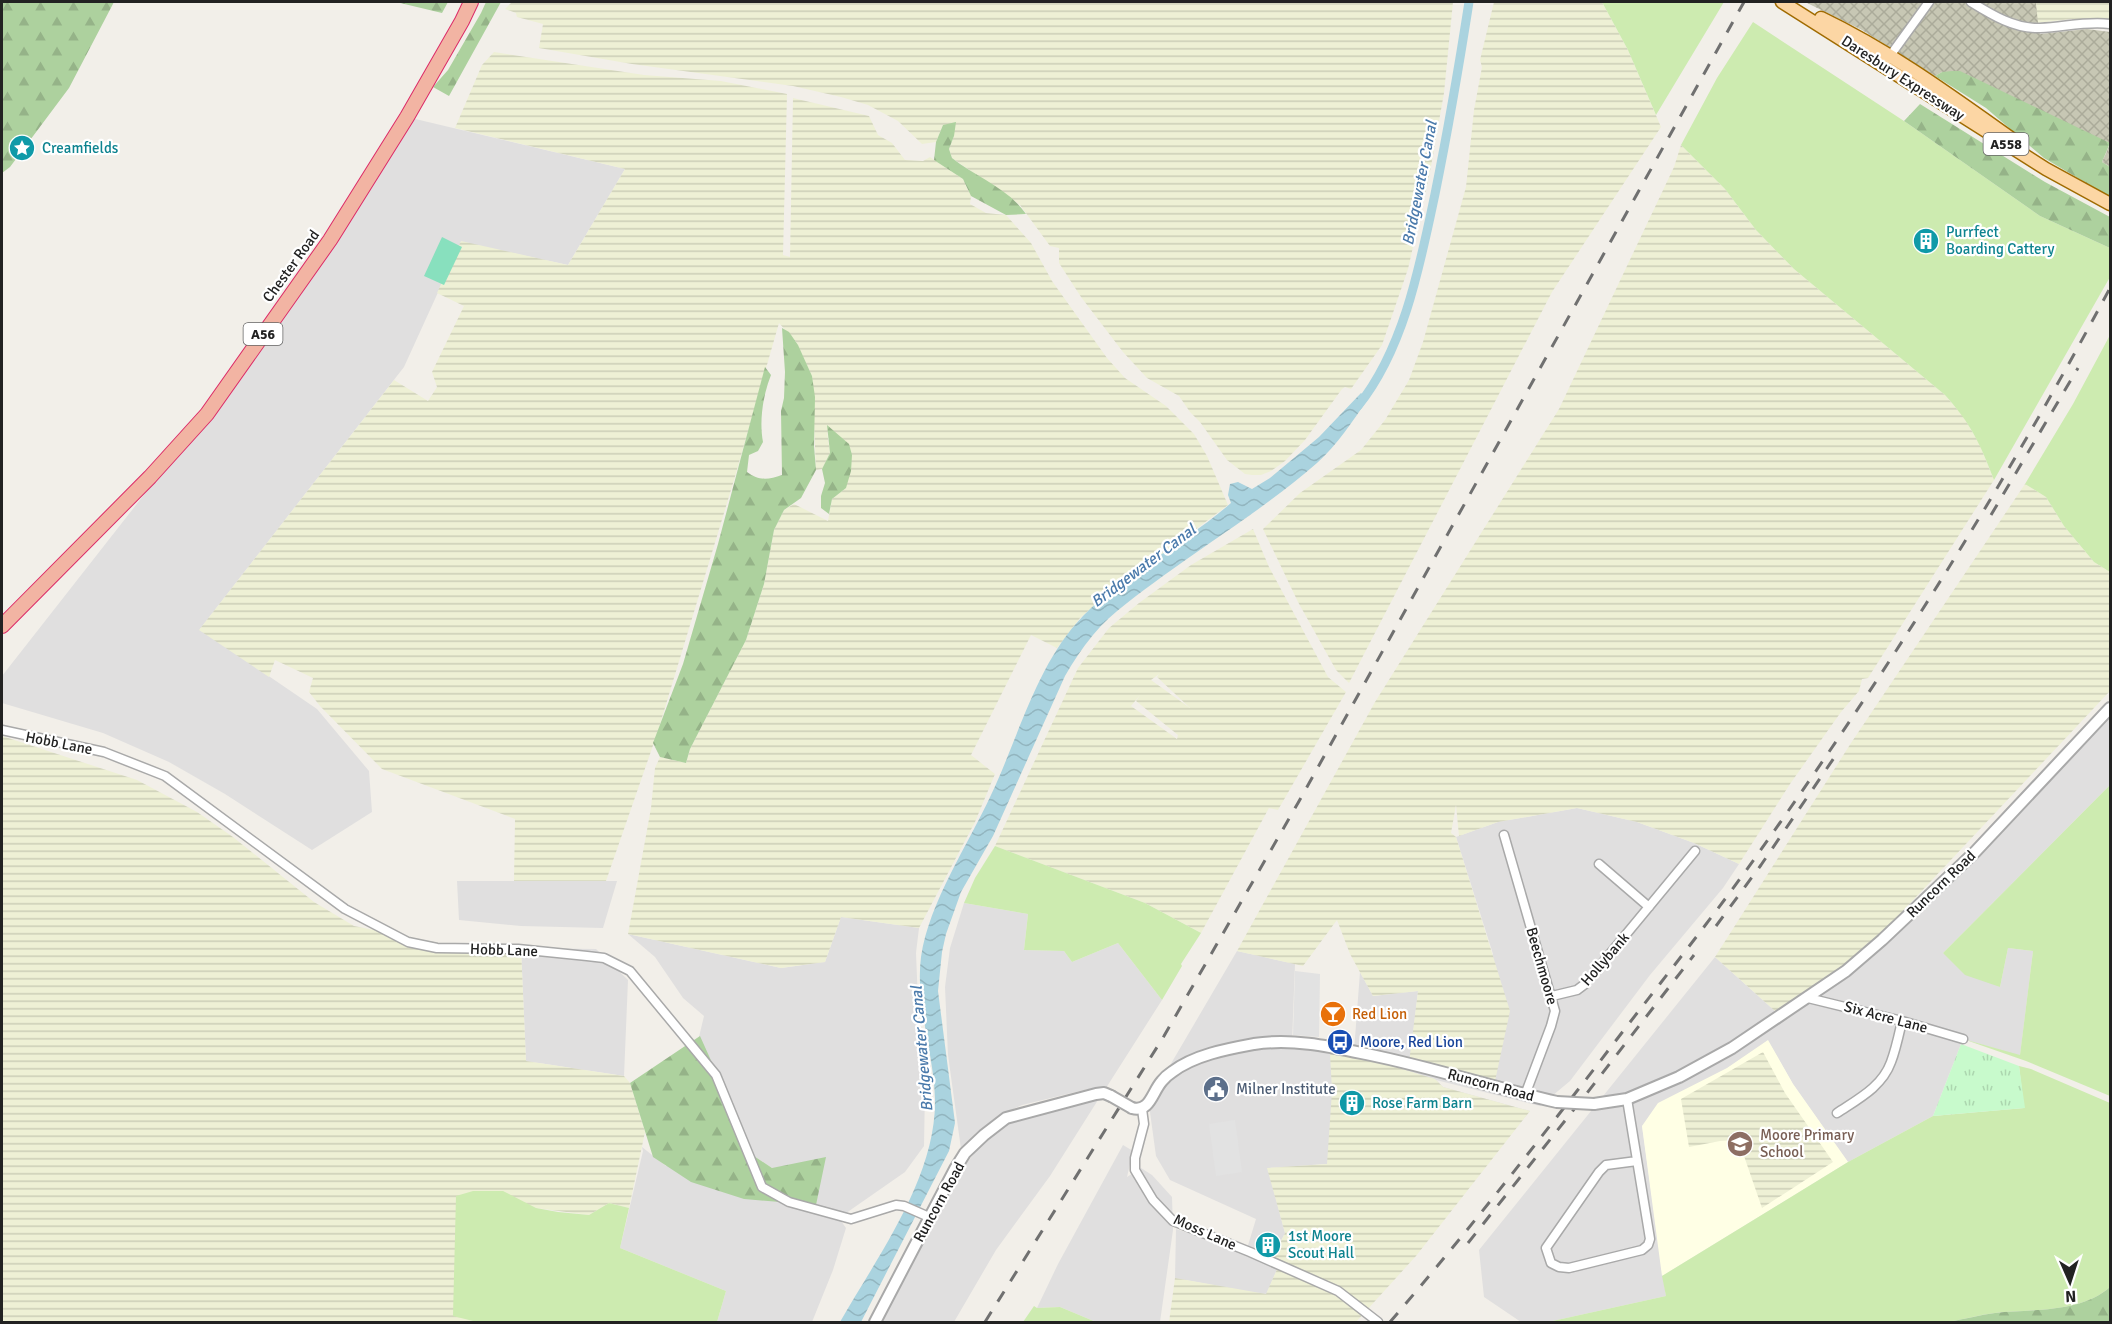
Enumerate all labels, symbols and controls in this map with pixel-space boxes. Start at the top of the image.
street label: Daresbury Expressway [1838,31,1968,125]
water label: Bridgewater Canal [1398,118,1442,247]
place icon: Creamfields [7,133,37,163]
road number: A558 [1984,133,2028,155]
place label: Creamfields [42,139,119,157]
place label: Purrfect Boarding Cattery [1946,223,2054,258]
street label: Chester Road [259,226,323,306]
building icon: Purrfect Boarding Cattery [1911,226,1941,256]
road number: A56 [244,323,282,345]
water label: Bridgewater Canal [1087,519,1201,612]
street label: Hobb Lane [24,728,94,758]
street label: Runcorn Road [1903,847,1979,921]
street label: Beechmoore [1522,925,1562,1007]
street label: Hollybank [1577,928,1633,989]
street label: Hobb Lane [470,940,538,960]
water label: Bridgewater Canal [906,984,937,1113]
street label: Six Acre Lane [1842,997,1930,1037]
bar icon: Red Lion [1318,999,1348,1029]
place label: Red Lion [1352,1005,1407,1023]
bus stop icon: Moore, Red Lion [1325,1027,1355,1057]
place label: Moore, Red Lion [1360,1033,1463,1051]
street label: Runcorn Road [1446,1065,1536,1105]
public building icon: Milner Institute [1201,1074,1231,1104]
place label: Milner Institute [1236,1080,1336,1098]
building icon: Rose Farm Barn [1337,1088,1367,1118]
place label: Rose Farm Barn [1372,1094,1472,1112]
place label: Moore Primary School [1760,1126,1854,1161]
school or university icon: Moore Primary School [1725,1129,1755,1159]
street label: Runcorn Road [910,1159,968,1245]
street label: Moss Lane [1171,1210,1239,1254]
place label: 1st Moore Scout Hall [1288,1227,1354,1262]
building icon: 1st Moore Scout Hall [1253,1230,1283,1260]
north arrow [2040,1252,2100,1312]
text: N [2065,1286,2077,1306]

